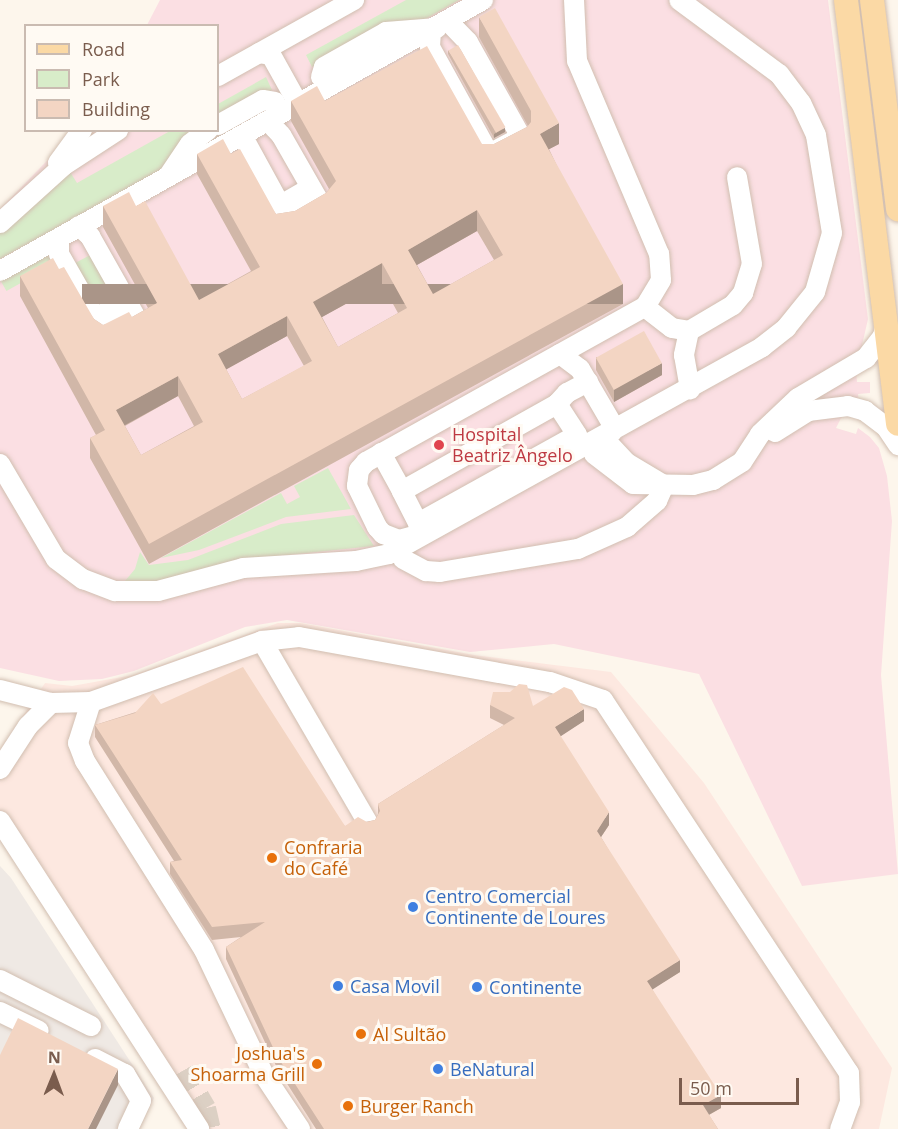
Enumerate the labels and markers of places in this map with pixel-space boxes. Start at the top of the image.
place label: Hospital Beatriz Ângelo [452,424,573,466]
marker: Hospital Beatriz Ângelo [430,436,448,454]
place label: Confraria do Café [284,837,363,880]
marker: Confraria do Café [265,851,279,865]
place label: Centro Comercial Continente de Loures [425,886,606,928]
marker: Centro Comercial Continente de Loures [406,900,420,914]
place label: Casa Movil [350,975,440,997]
place label: Continente [489,976,582,998]
marker: Casa Movil [331,979,345,993]
marker: Continente [470,980,484,994]
place label: Al Sultão [373,1023,446,1045]
marker: Al Sultão [354,1027,368,1041]
place label: Joshua's Shoarma Grill [190,1043,305,1086]
marker: Joshua's Shoarma Grill [310,1057,324,1071]
place label: BeNatural [450,1058,535,1080]
marker: BeNatural [431,1062,445,1076]
place label: Burger Ranch [360,1095,474,1117]
marker: Burger Ranch [341,1099,355,1113]

